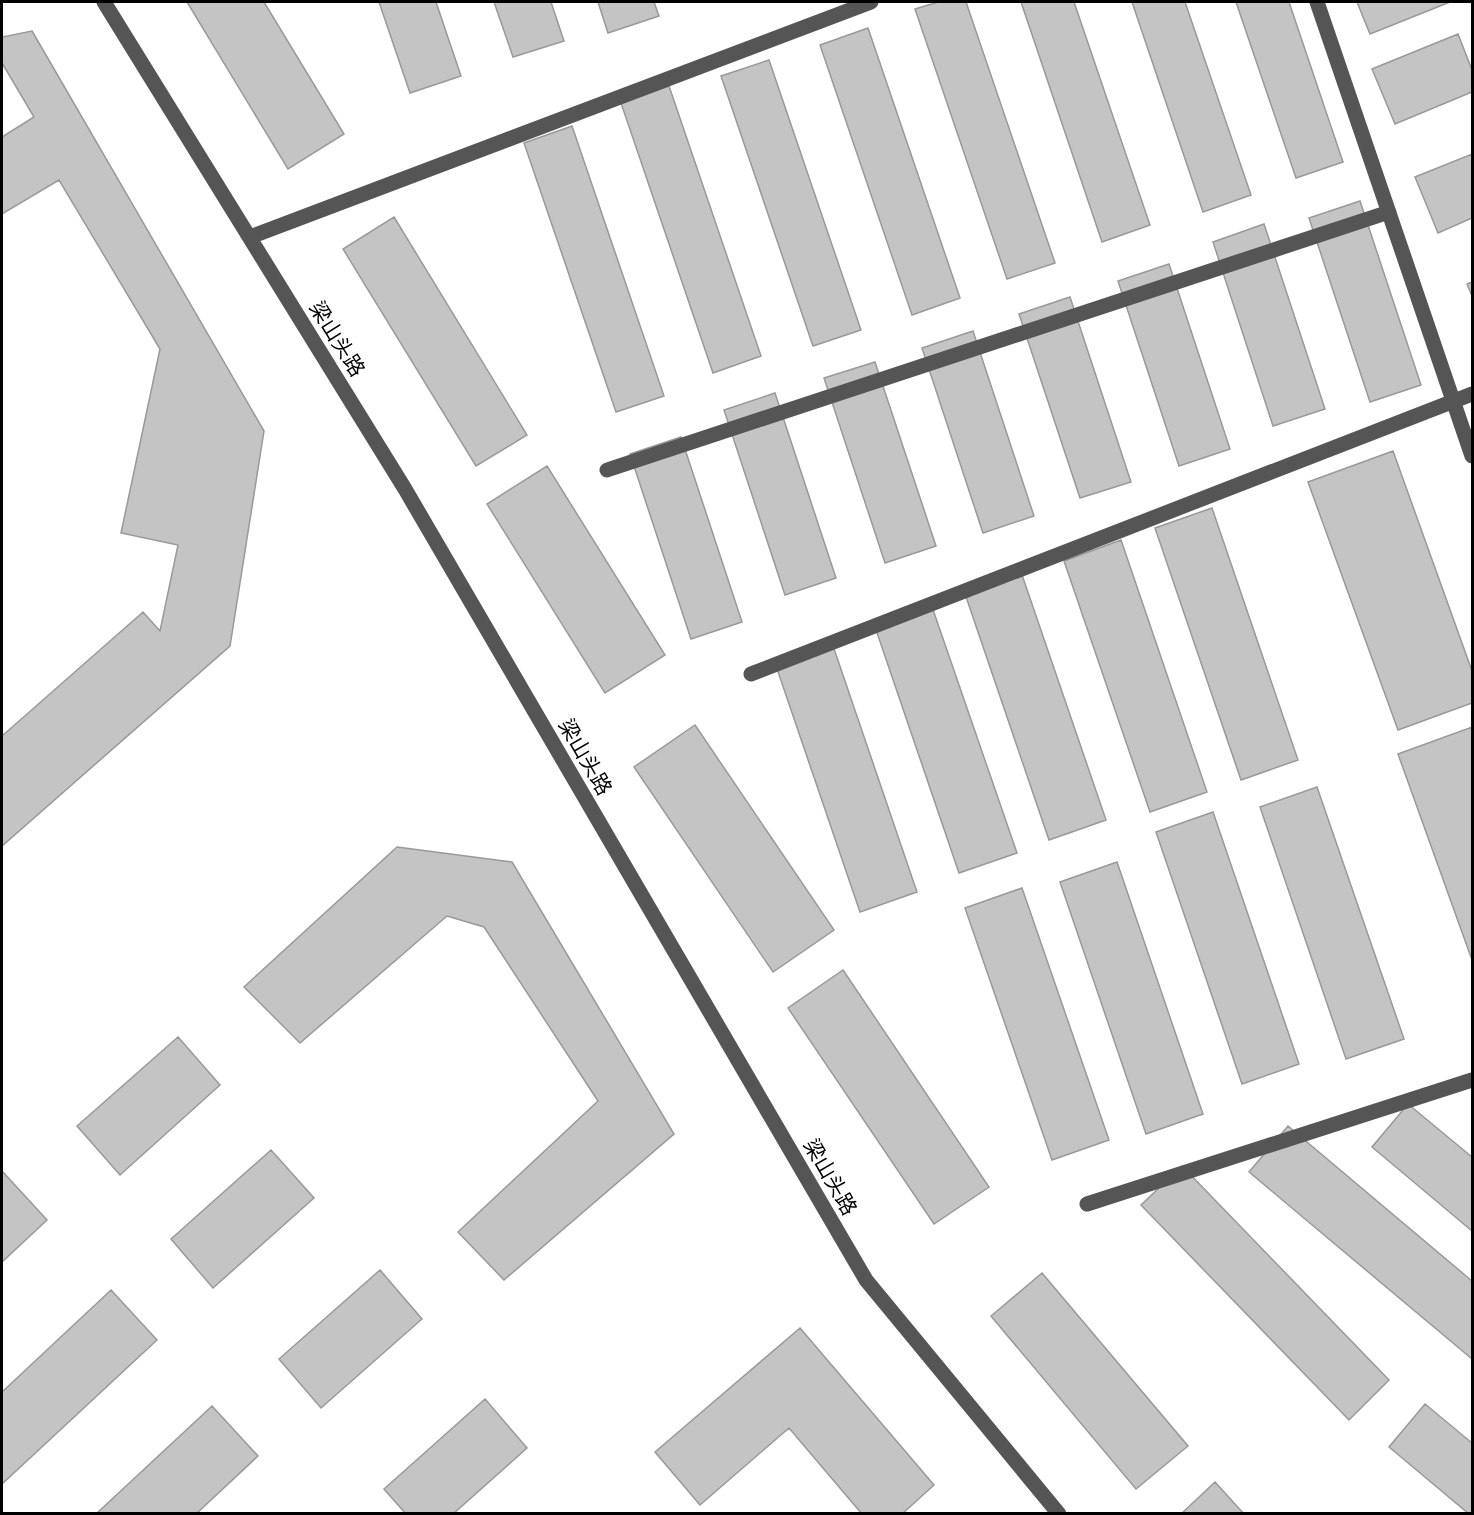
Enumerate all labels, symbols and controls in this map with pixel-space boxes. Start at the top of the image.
street label: 梁山头路 [303,296,371,382]
street label: 梁山头路 [552,714,618,800]
street label: 梁山头路 [797,1134,863,1220]

